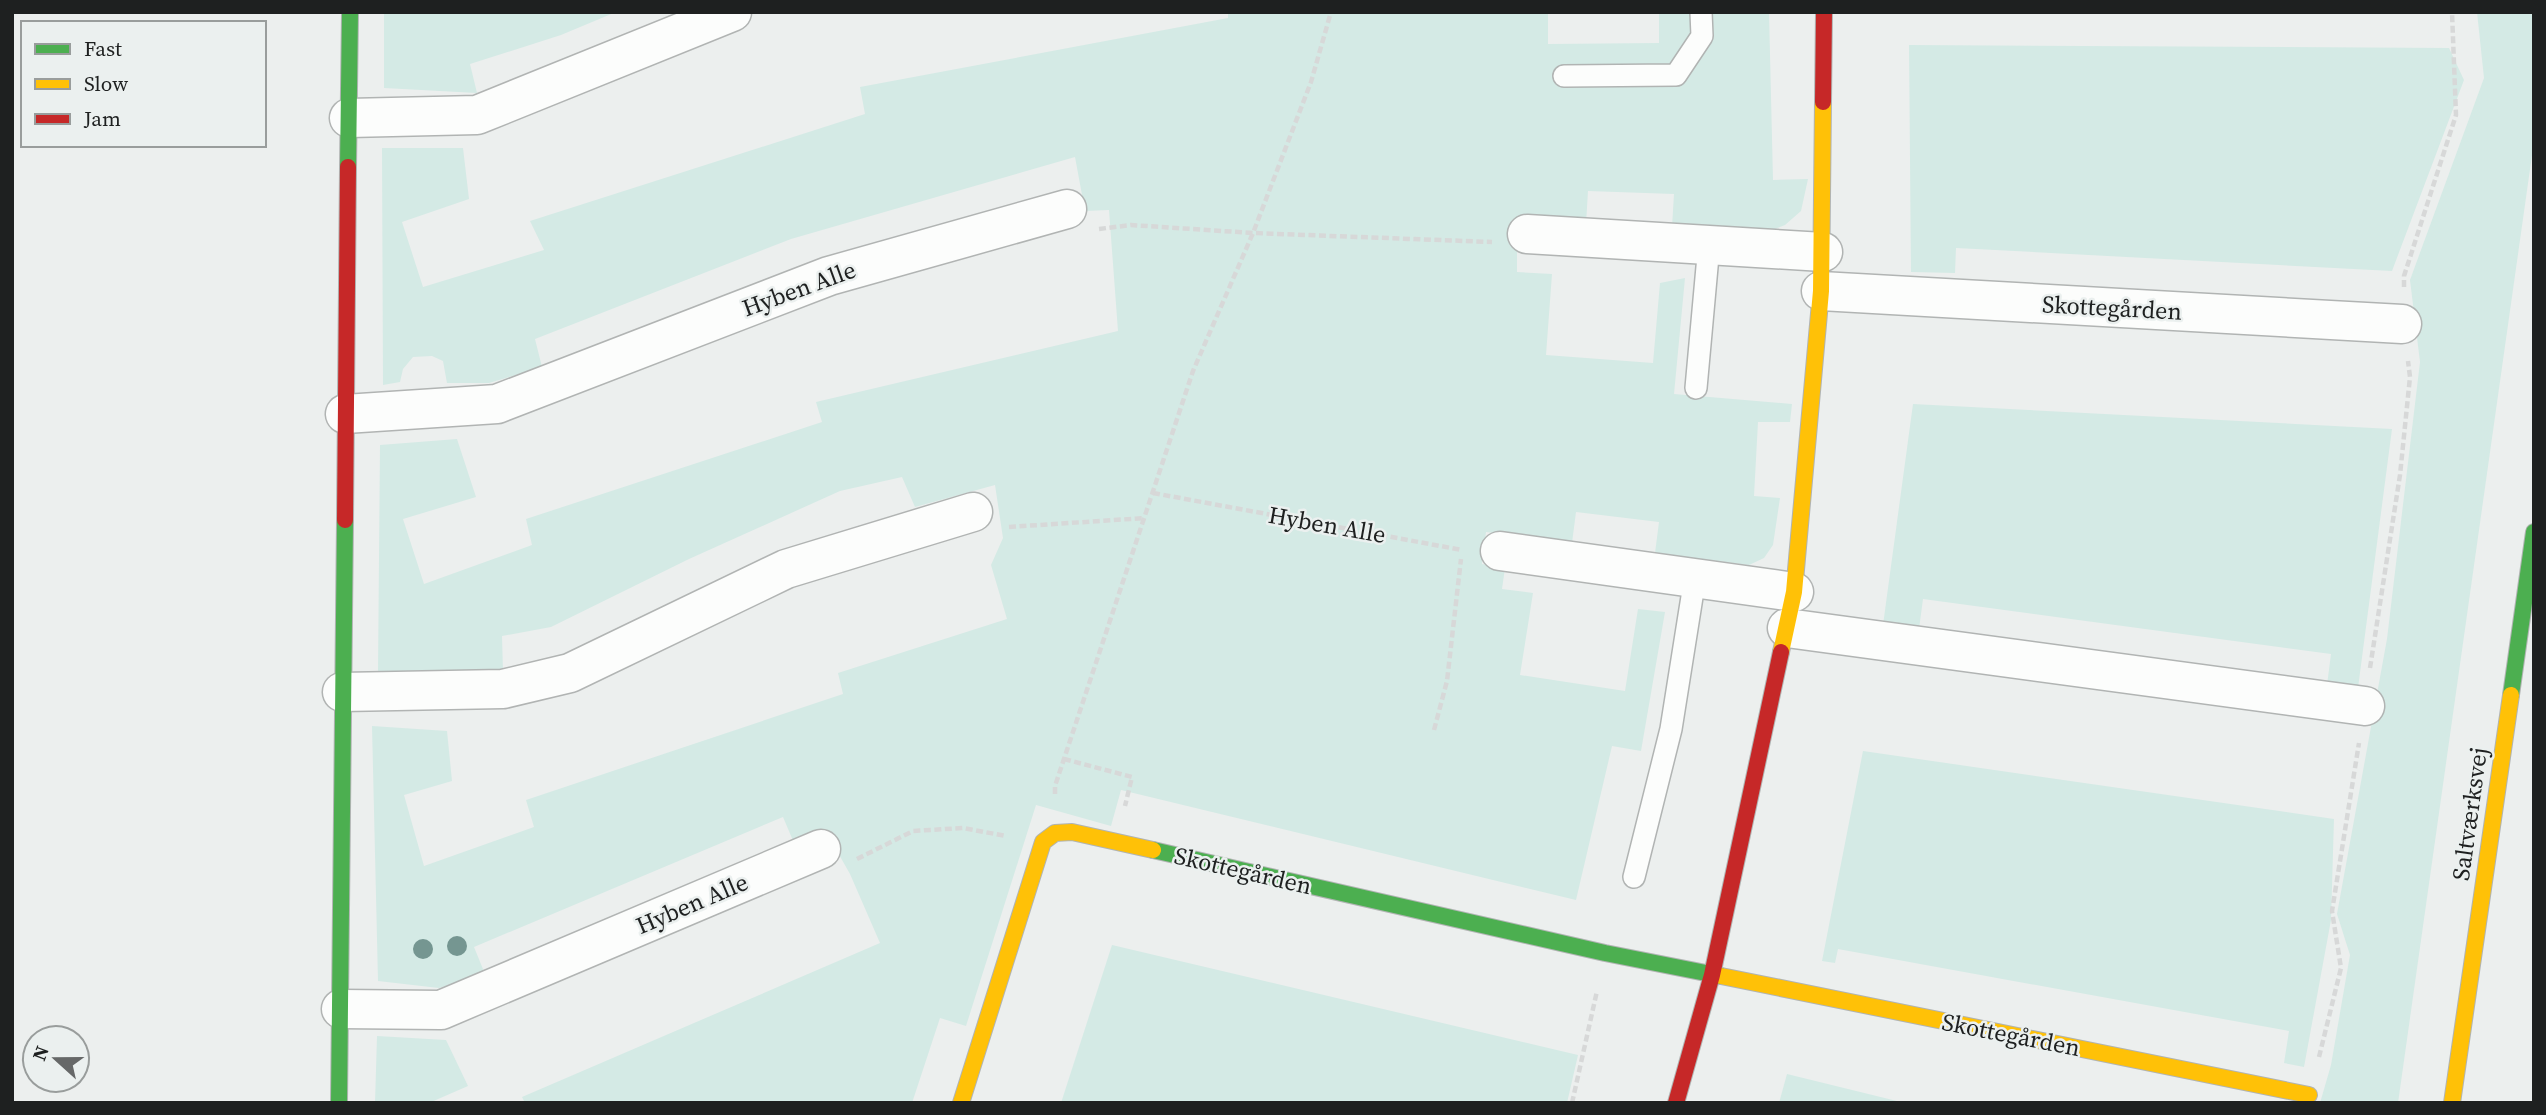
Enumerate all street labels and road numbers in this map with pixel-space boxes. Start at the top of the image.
street label: Hyben Alle [737,253,860,324]
street label: Skottegården [2041,287,2183,328]
street label: Hyben Alle [1266,498,1388,551]
street label: Saltværksvej [2444,745,2495,883]
street label: Skottegården [1171,839,1315,902]
street label: Hyben Alle [631,865,753,942]
street label: Skottegården [1939,1005,2083,1064]

